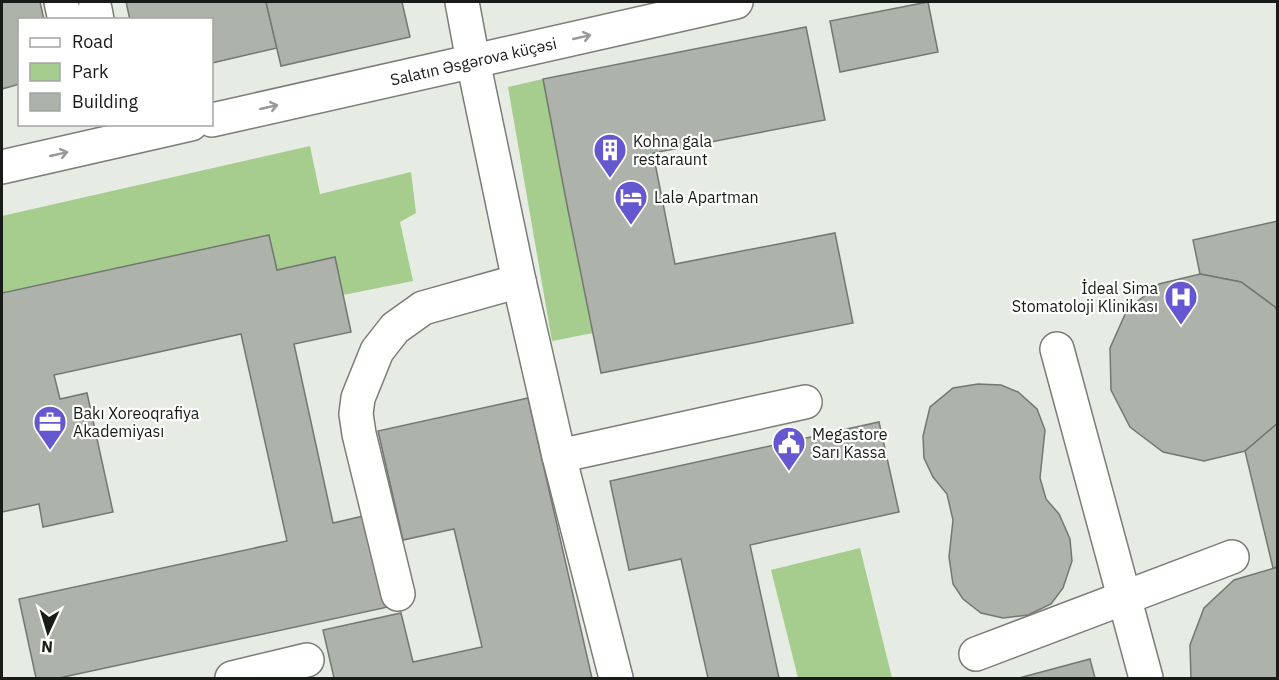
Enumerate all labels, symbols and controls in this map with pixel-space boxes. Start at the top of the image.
legend [18,18,213,126]
text: Road [72,30,113,53]
one-way arrow [572,31,591,42]
street label: Salatın Əsgərova küçəsi [388,33,559,90]
text: Park [72,60,109,83]
text: Building [72,90,139,113]
one-way arrow [258,101,278,112]
place label: Kohna gala restaraunt [633,131,712,169]
building icon: Kohna gala restaraunt [592,132,628,179]
one-way arrow [49,147,68,159]
hotel icon: Lalә Apartman [613,179,649,226]
place label: Lalә Apartman [654,187,759,207]
place label: İdeal Sima Stomatoloji Klinikası [1012,278,1158,316]
hospital icon: İdeal Sima Stomatoloji Klinikası [1163,279,1199,326]
place label: Bakı Xoreoqrafiya Akademiyası [73,403,200,441]
office icon: Bakı Xoreoqrafiya Akademiyası [32,404,68,451]
place label: Megastore Sarı Kassa [812,424,888,462]
public building icon: Megastore Sarı Kassa [771,425,807,472]
north arrow [18,602,78,662]
text: N [40,637,53,657]

